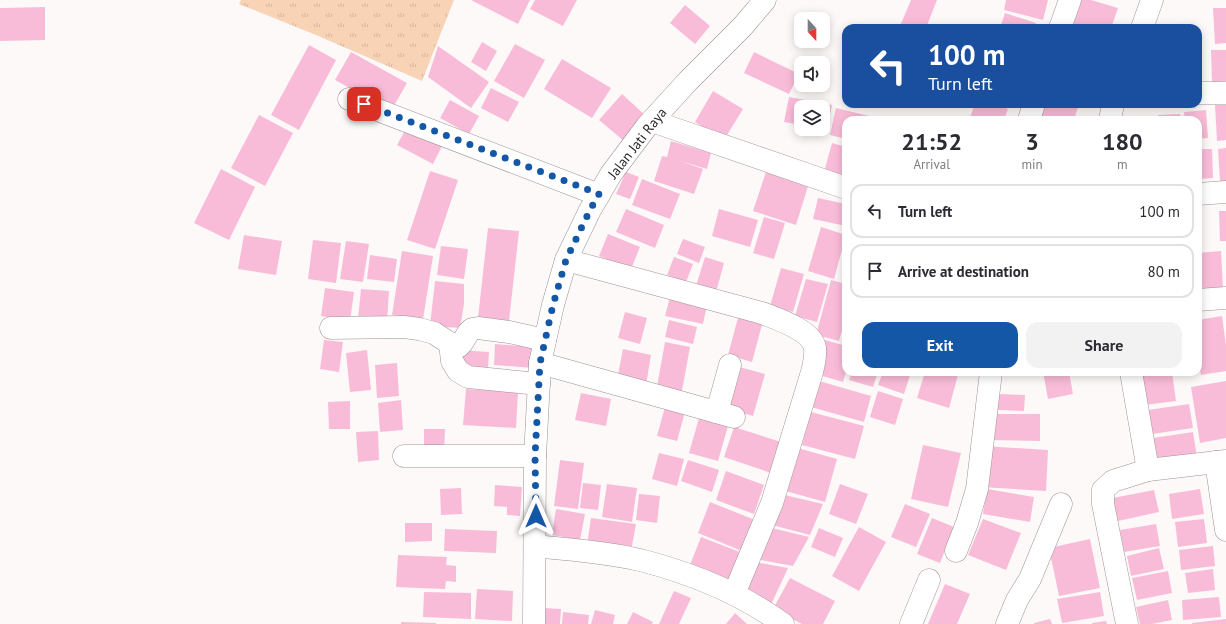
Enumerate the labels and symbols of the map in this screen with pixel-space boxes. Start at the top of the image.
north arrow [794,12,830,48]
pin [347,87,381,121]
street label: Jalan Jati Raya [603,104,670,183]
position arrow [515,495,557,537]

